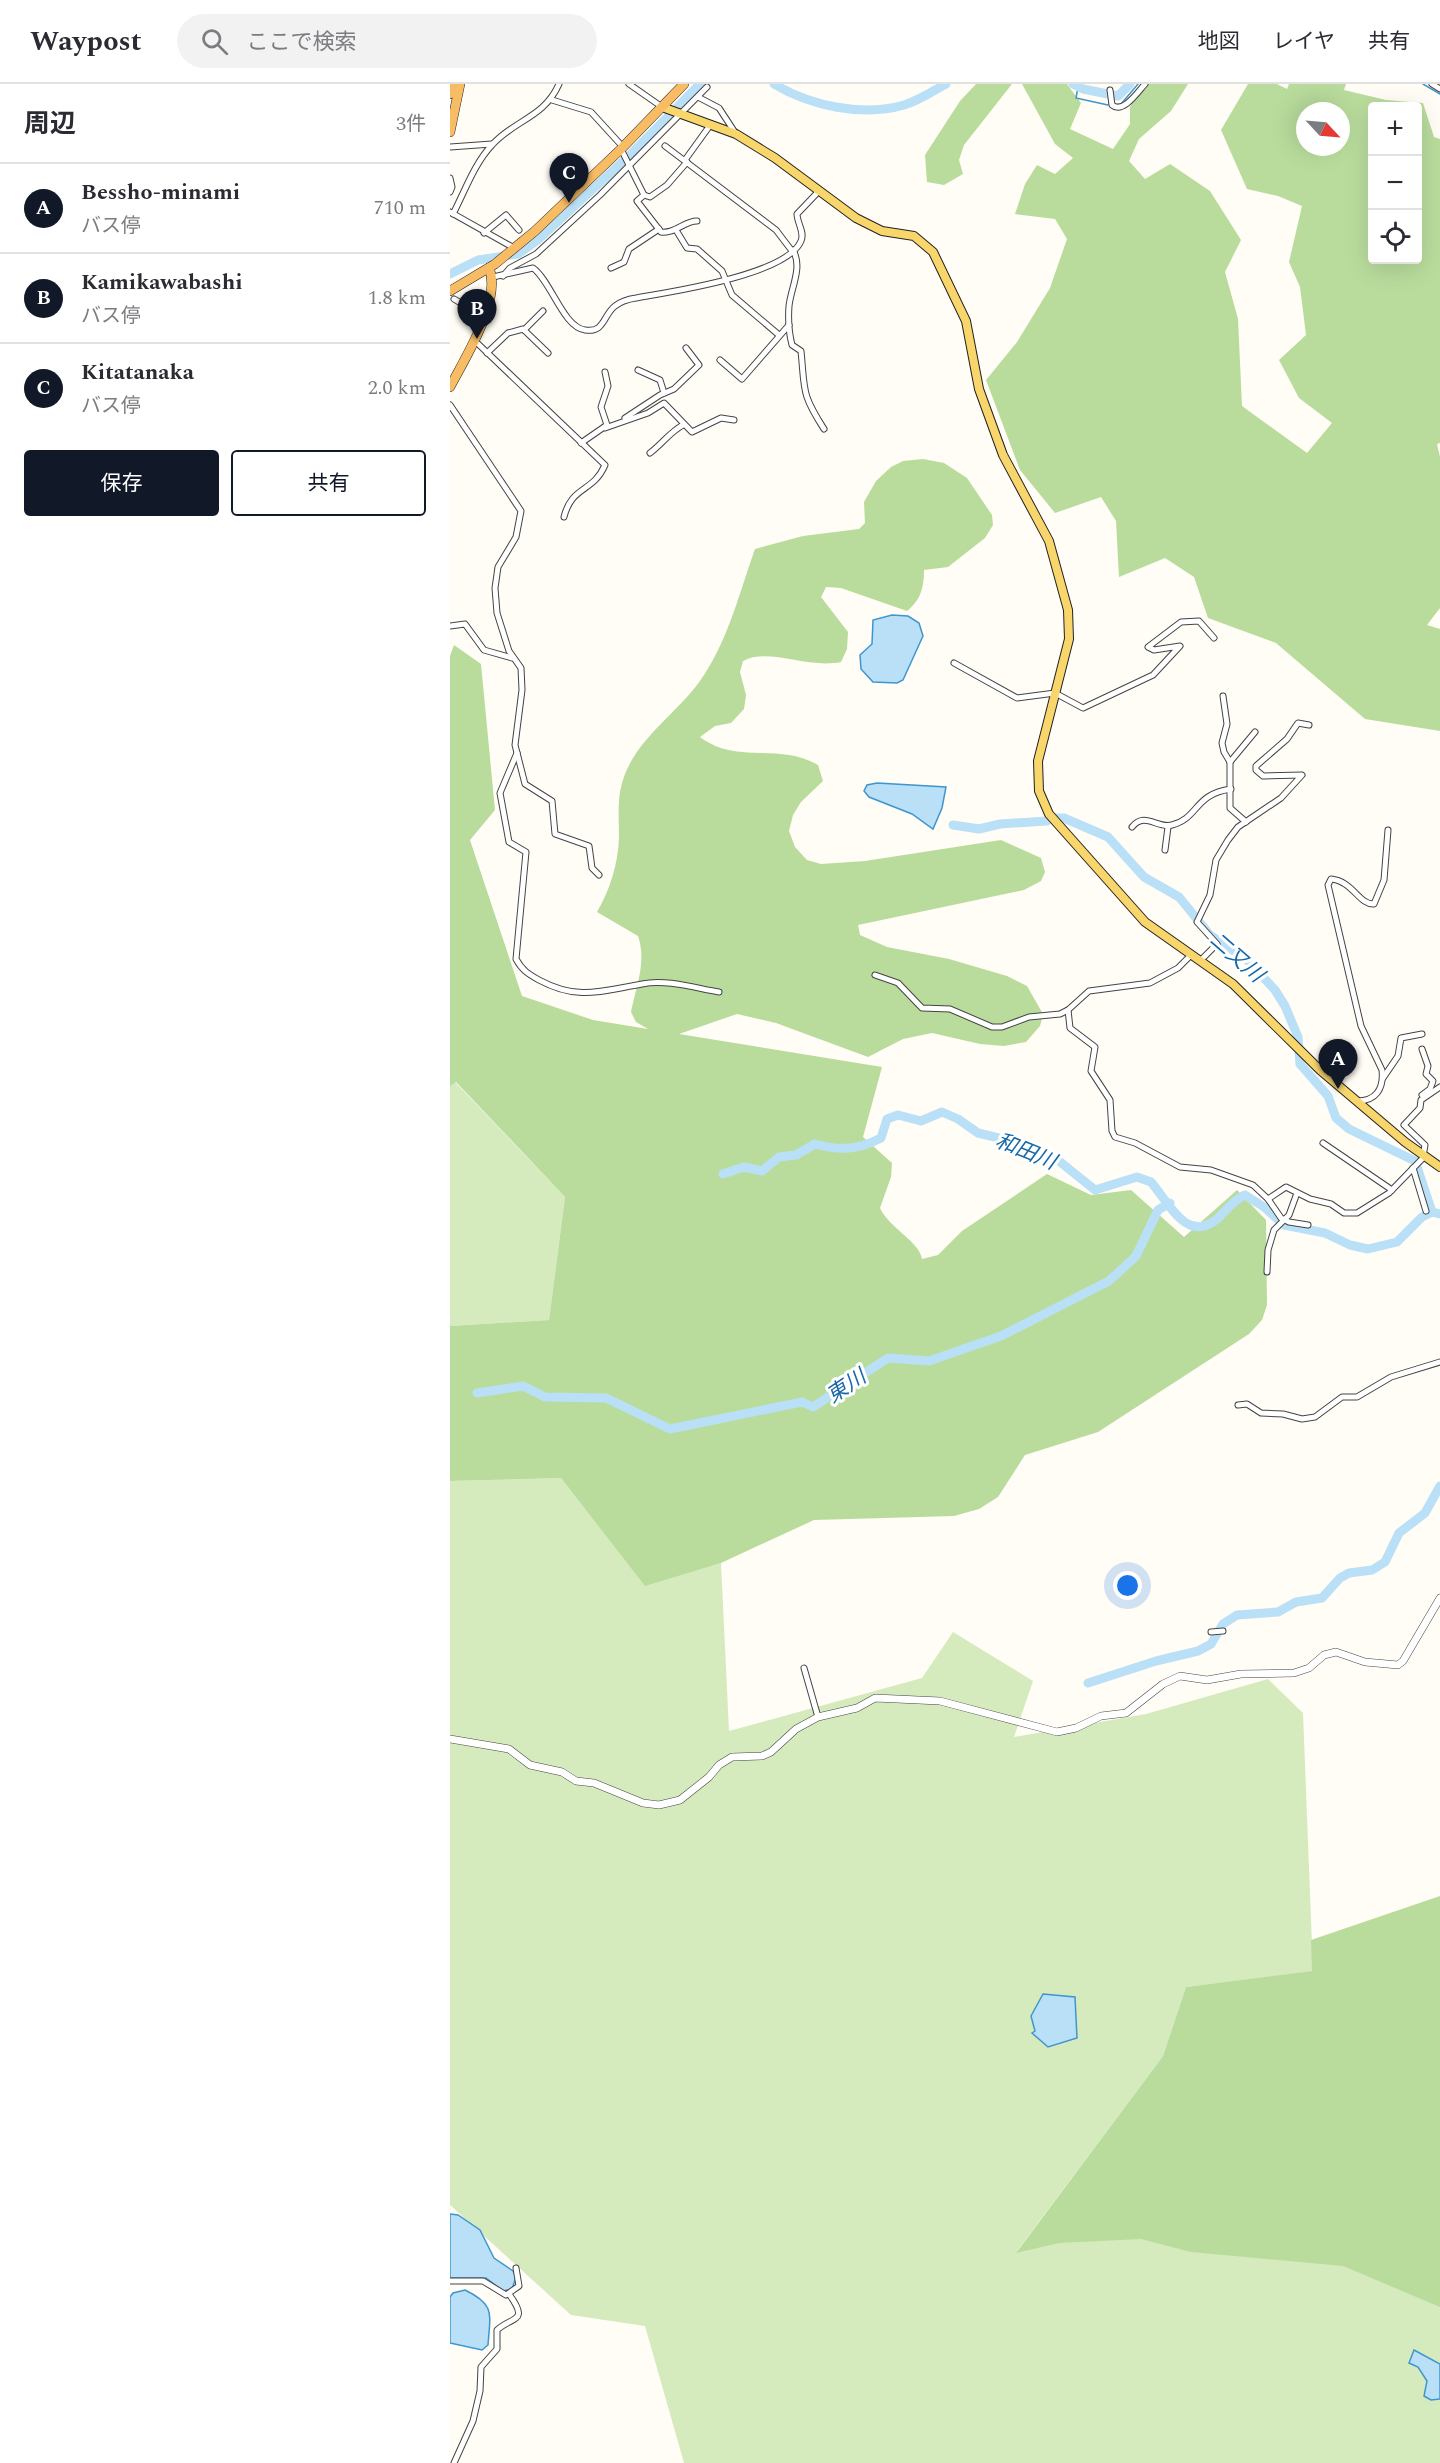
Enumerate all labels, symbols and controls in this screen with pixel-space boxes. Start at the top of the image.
search box [177,14,597,68]
text: Waypost [30,20,141,63]
icon: search [198,25,231,58]
text: ここで検索 [246,26,356,59]
text: 地図 [1198,26,1240,58]
text: レイヤ [1273,26,1335,58]
text: 共有 [1368,26,1410,58]
north arrow [1296,102,1350,156]
map controls [1368,102,1422,264]
button: + [1368,102,1422,156]
text: 周辺 [24,104,76,144]
text: 3件 [396,109,426,139]
pin: C [550,154,588,203]
button: − [1368,156,1422,210]
text: Bessho-minami [81,176,240,209]
text: A [36,193,51,223]
text: 710 m [374,193,426,223]
button: locate [1368,210,1422,264]
text: バス停 [81,211,141,241]
text: Kamikawabashi [81,266,243,299]
text: B [36,283,51,313]
text: 1.8 km [368,283,426,313]
pin: B [458,290,496,339]
text: バス停 [81,301,141,331]
text: Kitatanaka [81,356,194,389]
text: C [36,373,51,403]
text: 2.0 km [368,373,426,403]
text: バス停 [81,391,141,421]
button: 保存 [24,450,219,516]
button: 共有 [231,450,426,516]
water label: 二又川 [1202,925,1272,992]
pin: A [1318,1040,1358,1089]
water label: 和田川 [990,1125,1063,1179]
water label: 東川 [820,1361,875,1412]
your location [1113,1571,1142,1600]

